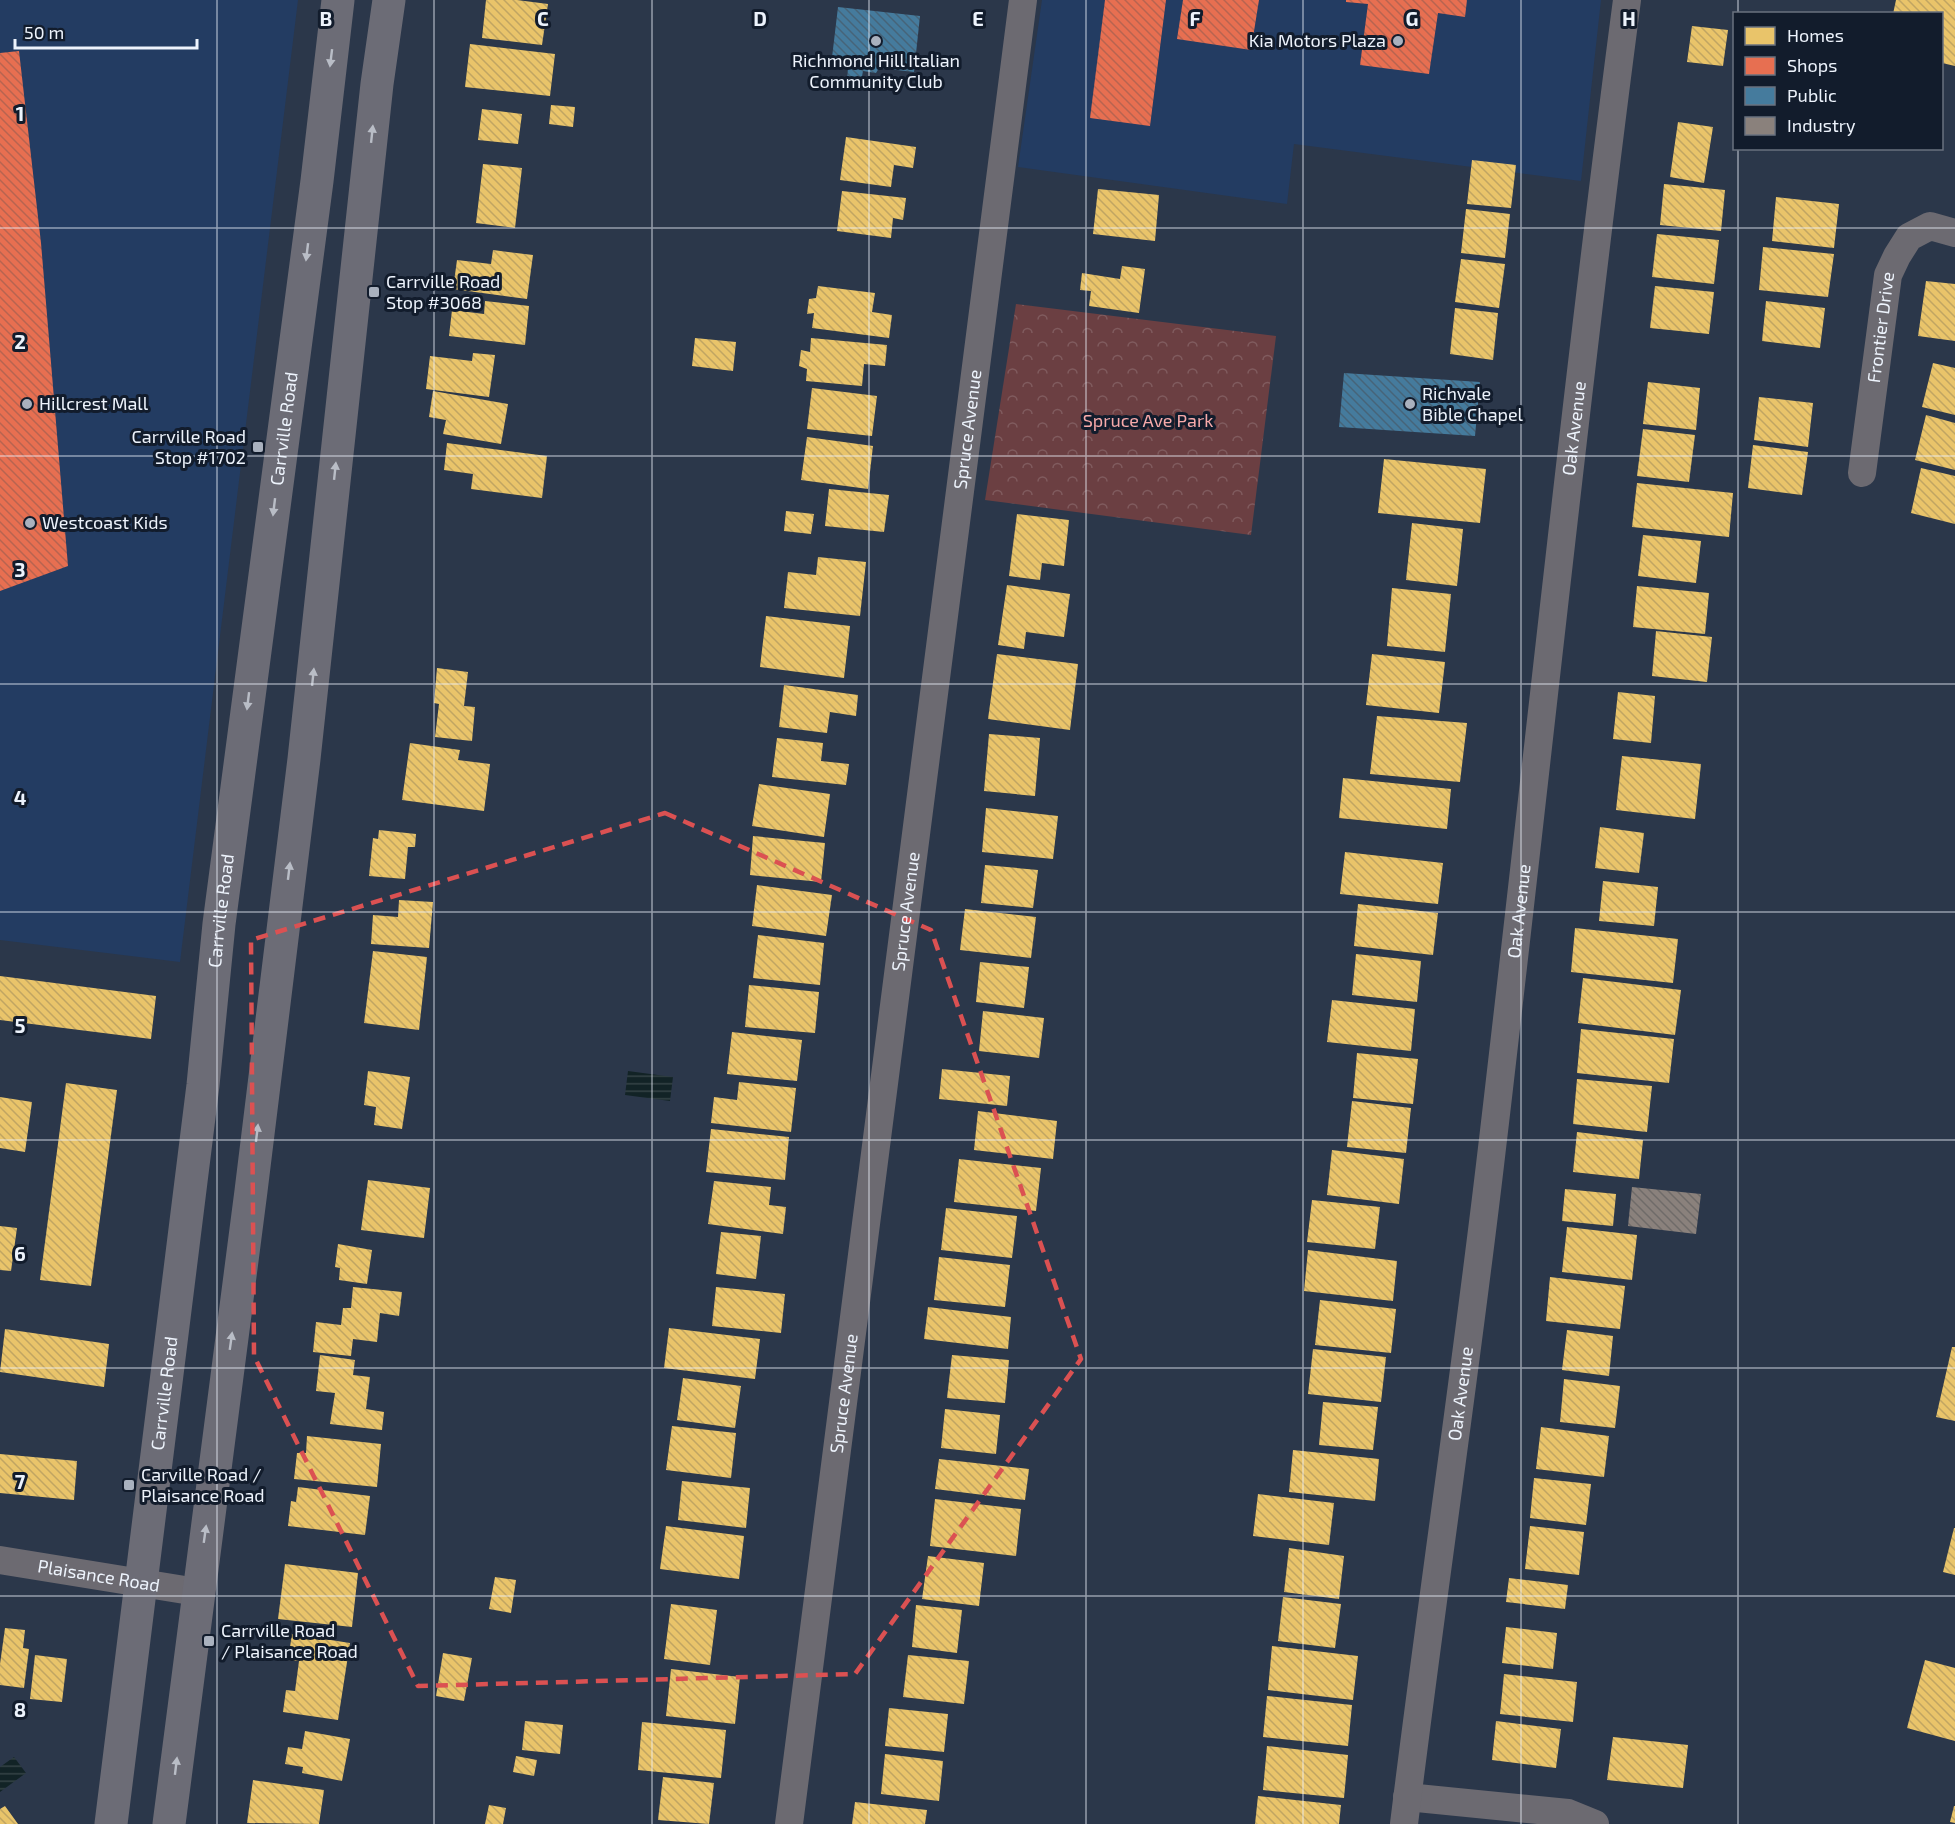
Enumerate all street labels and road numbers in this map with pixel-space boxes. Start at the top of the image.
street label: Frontier Drive [1862,270,1898,384]
street label: Spruce Avenue [948,368,985,490]
street label: Carrville Road [265,370,302,487]
street label: Oak Avenue [1557,380,1590,477]
street label: Spruce Avenue [887,850,924,972]
street label: Carrville Road [203,852,238,969]
street label: Oak Avenue [1502,863,1535,960]
street label: Spruce Avenue [825,1332,862,1454]
street label: Carrville Road [146,1335,182,1451]
street label: Oak Avenue [1443,1345,1477,1442]
street label: Plaisance Road [36,1554,162,1596]

